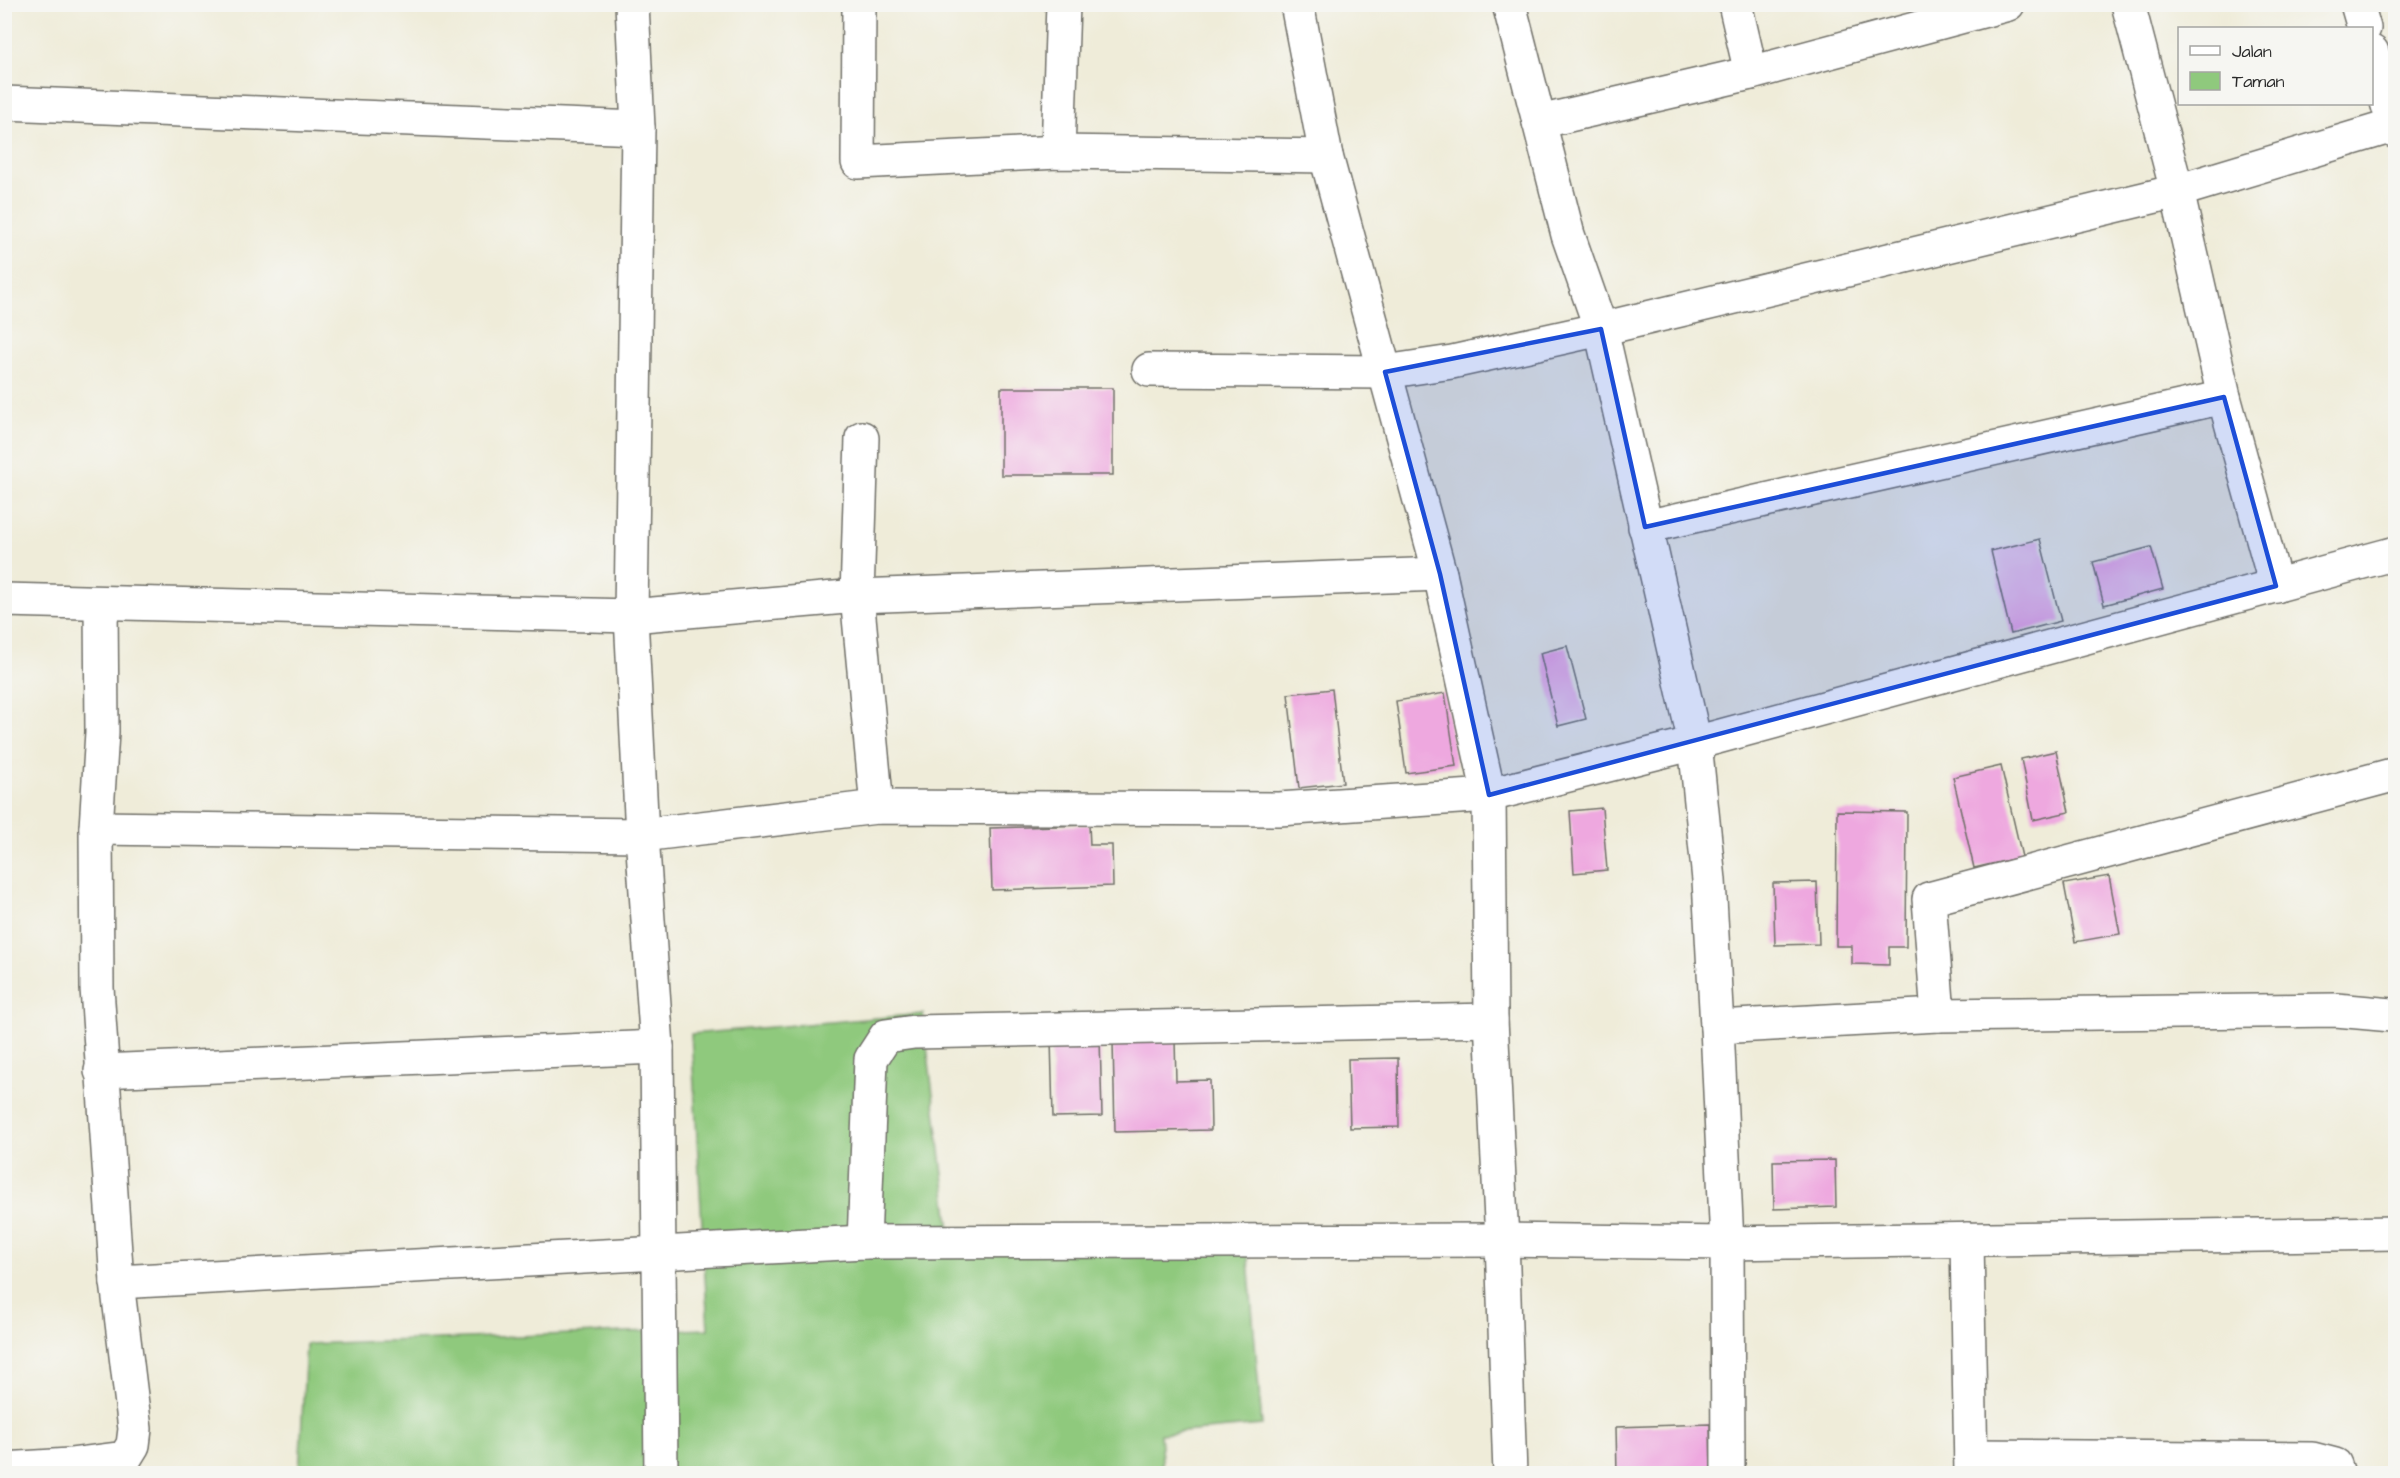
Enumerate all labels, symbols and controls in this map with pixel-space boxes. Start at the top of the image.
legend [2178,27,2373,105]
text: Jalan [2232,39,2272,64]
text: Taman [2232,69,2285,94]

